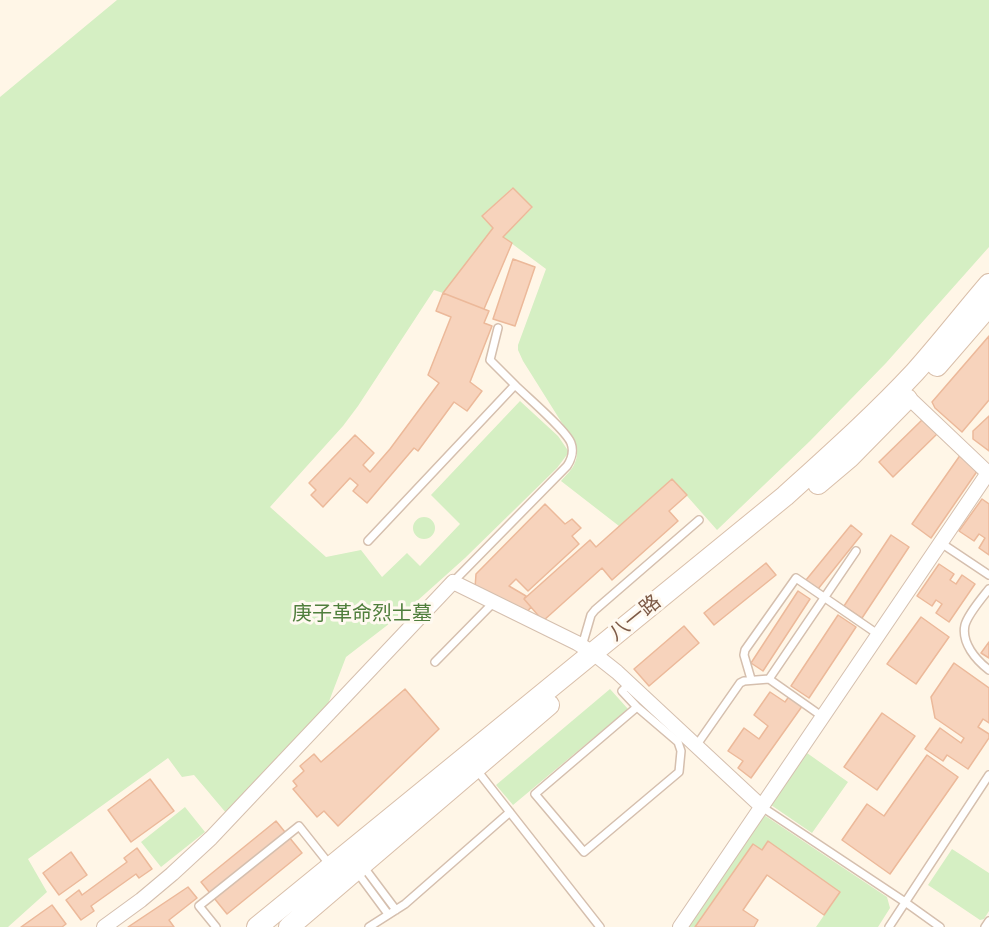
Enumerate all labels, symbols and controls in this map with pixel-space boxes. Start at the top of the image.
street label: 八一路 [604,590,666,646]
park label: 庚子革命烈士墓 [292,602,432,626]

